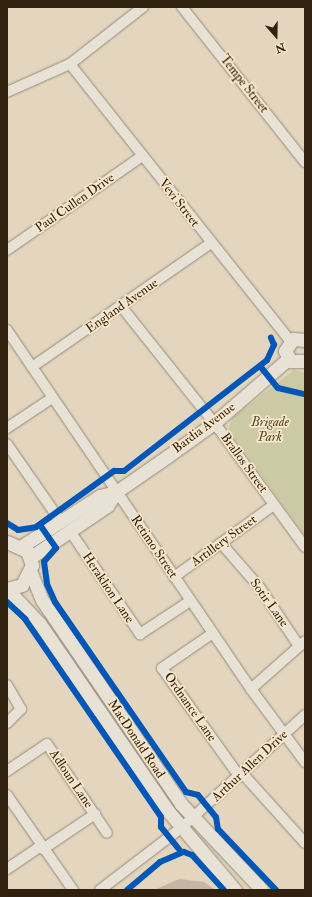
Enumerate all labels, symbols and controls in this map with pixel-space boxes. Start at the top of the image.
north arrow [256,16,296,56]
text: N [273,40,287,56]
street label: Tempe Street [216,52,272,116]
street label: Paul Cullen Drive [33,170,117,236]
street label: Vevi Street [155,176,203,230]
street label: England Avenue [83,275,161,337]
street label: Bardia Avenue [170,399,238,457]
park label: Brigade Park [251,415,289,446]
street label: Brallos Street [217,430,271,496]
street label: Artillery Street [188,512,260,570]
street label: Retimo Street [127,513,181,581]
street label: Heraklion Lane [79,550,137,626]
street label: Sotir Lane [246,576,292,630]
street label: Ordnance Lane [160,669,220,745]
street label: MacDonald Road [104,697,168,781]
street label: Arthur Allen Drive [209,727,291,805]
street label: Adloun Lane [46,747,96,811]

